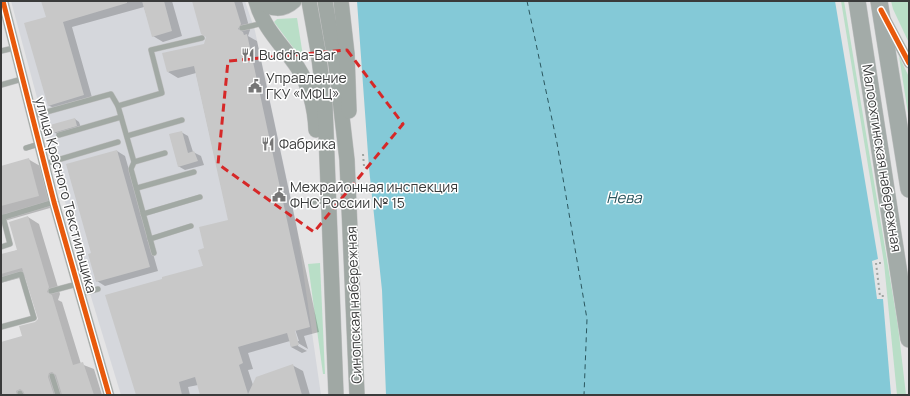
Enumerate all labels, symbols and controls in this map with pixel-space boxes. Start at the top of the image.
place label: Buddha-Bar [259,45,336,64]
restaurant icon: Buddha-Bar [240,47,256,63]
street label: Малоохтинская набережная [858,63,907,253]
place label: Управление ГКУ «МФЦ» [266,68,347,103]
public building icon: Управление ГКУ «МФЦ» [247,78,263,94]
street label: улица Красного Текстильщика [31,95,102,295]
place label: Фабрика [279,134,336,153]
restaurant icon: Фабрика [260,136,276,152]
place label: Межрайонная инспекция ФНС России № 15 [290,177,458,212]
public building icon: Межрайонная инспекция ФНС России № 15 [271,187,287,203]
water label: Нева [606,187,642,208]
street label: Синопская набережная [341,226,366,384]

